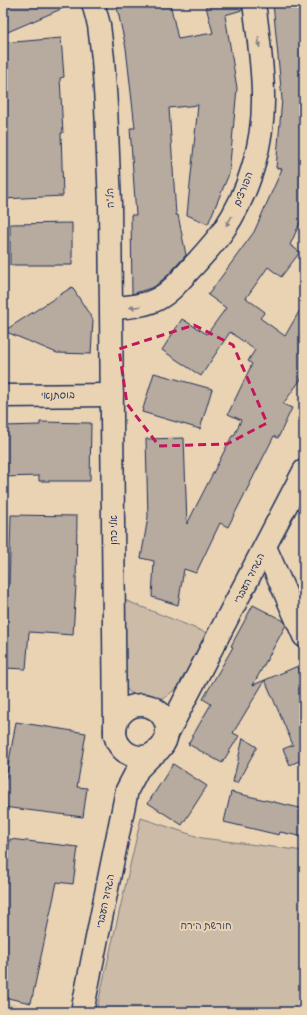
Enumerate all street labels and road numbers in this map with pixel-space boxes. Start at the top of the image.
street label: הפורצים [230,170,256,208]
street label: הל"ה [103,188,117,208]
street label: בוסתנאי [41,388,75,402]
street label: אלי כהן [107,515,120,545]
street label: הגדוד העברי [231,551,267,605]
street label: הגדוד העברי [93,873,117,929]

